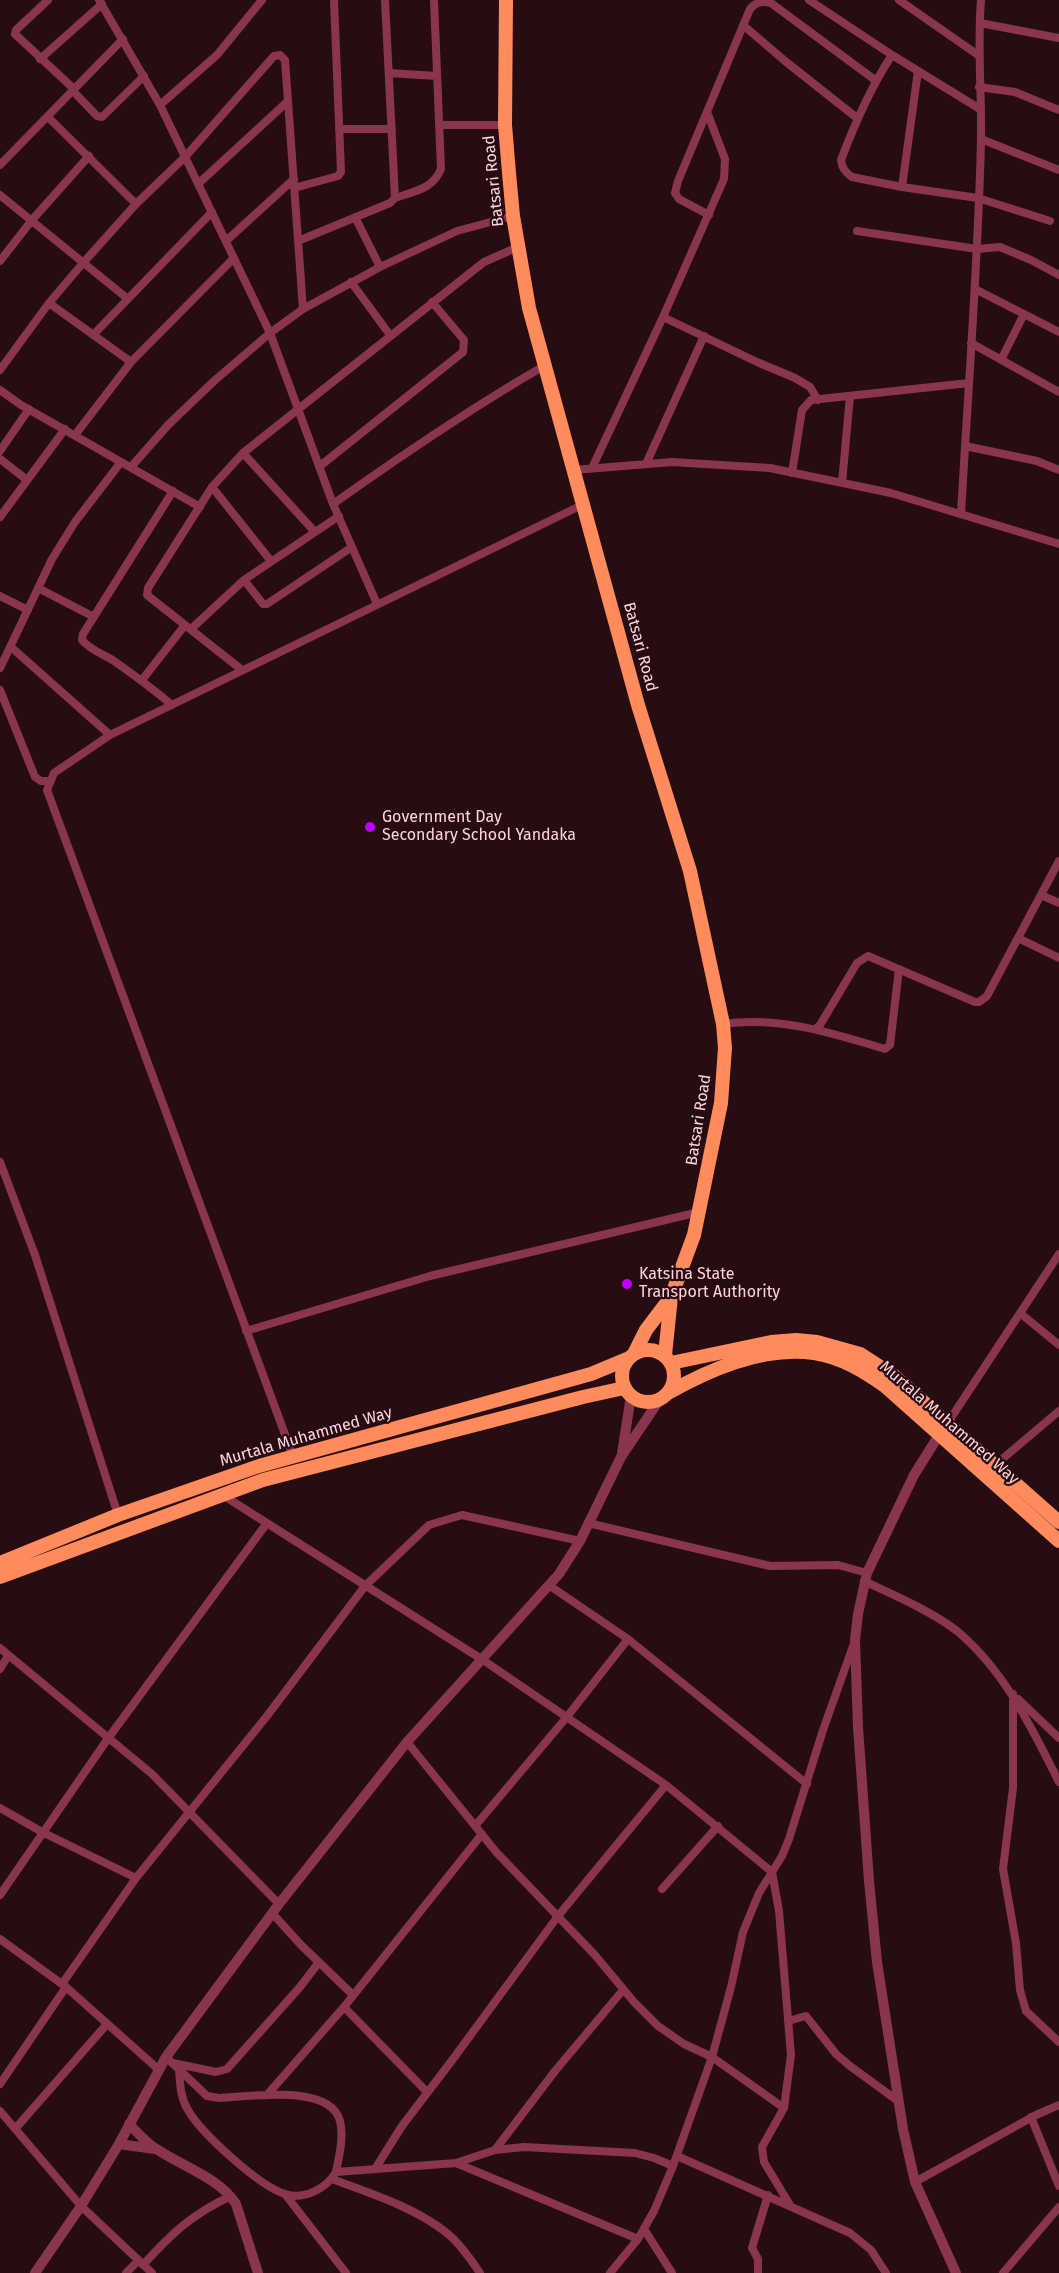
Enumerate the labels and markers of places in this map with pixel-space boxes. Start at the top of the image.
place label: Government Day Secondary School Yandaka [382,808,576,846]
marker: Government Day Secondary School Yandaka [363,820,377,834]
place label: Katsina State Transport Authority [639,1265,780,1303]
marker: Katsina State Transport Authority [620,1277,634,1291]

